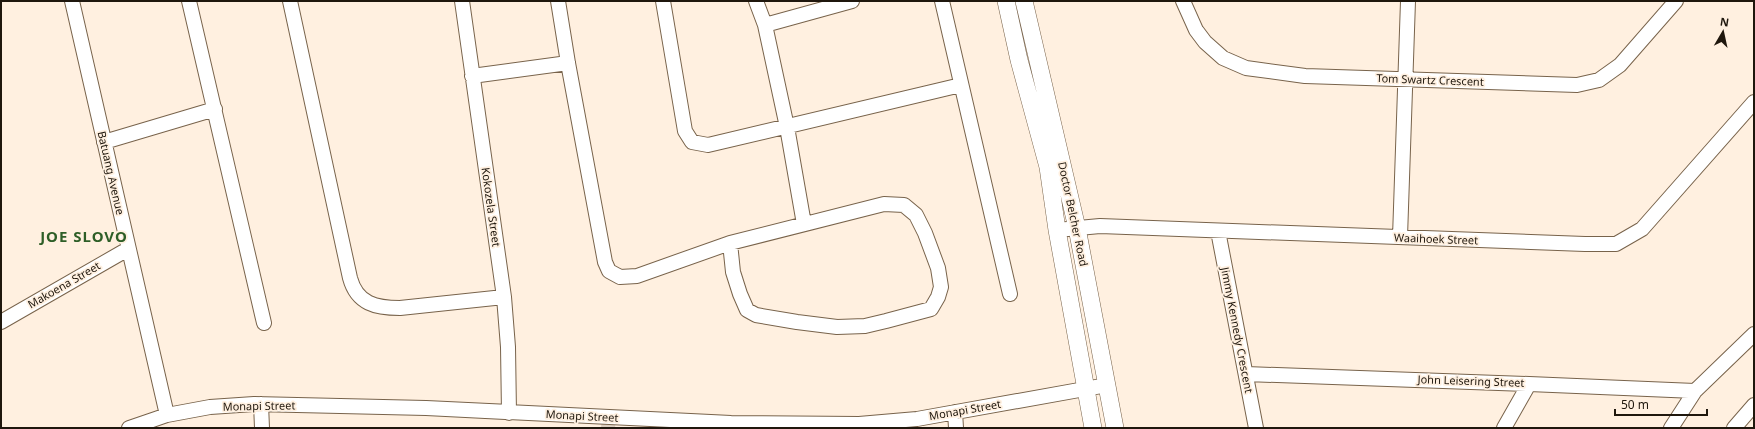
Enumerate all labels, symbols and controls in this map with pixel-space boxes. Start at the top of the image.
north arrow [1703,12,1743,52]
text: N [1719,14,1730,30]
street label: Tom Swartz Crescent [1376,70,1484,89]
street label: Batuang Avenue [95,130,128,216]
street label: Doctor Belcher Road [1055,160,1092,267]
street label: Kokozela Street [479,166,504,248]
district label: JOE SLOVO [38,226,128,246]
street label: Waaihoek Street [1394,230,1478,247]
street label: Makoena Street [25,258,103,311]
street label: Jimmy Kennedy Crescent [1218,265,1257,394]
street label: John Leisering Street [1416,371,1525,390]
scale bar [1615,391,1707,417]
street label: Monapi Street [928,396,1002,423]
text: 50 m [1621,396,1649,413]
street label: Monapi Street [222,397,296,414]
street label: Monapi Street [545,406,619,425]

